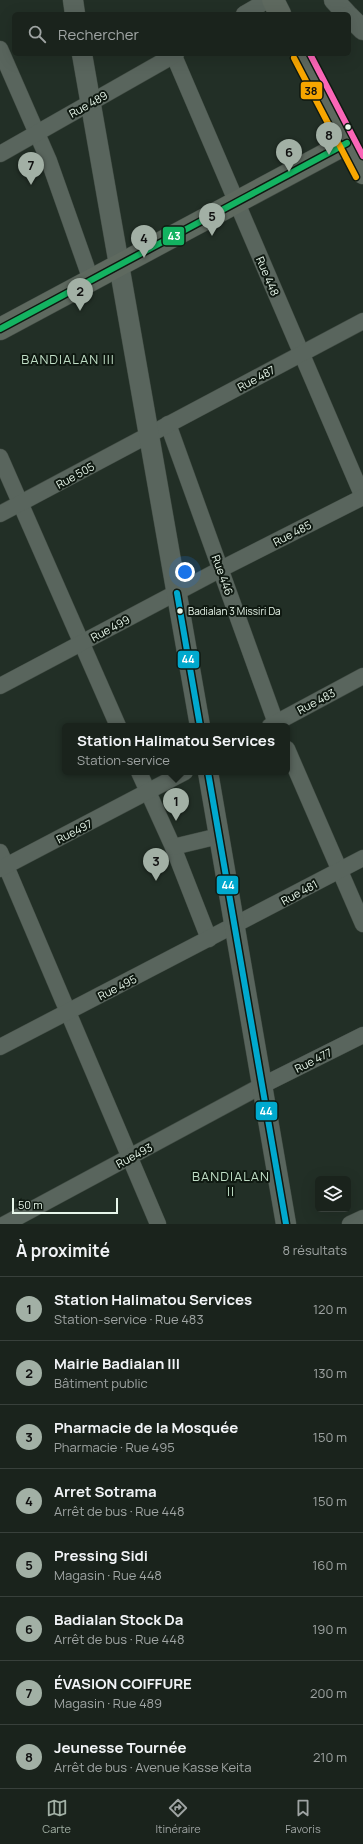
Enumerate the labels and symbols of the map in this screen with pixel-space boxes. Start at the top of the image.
line badge: 38 [300,81,323,100]
text: 38 [304,83,318,98]
street label: Rue 489 [66,87,110,121]
pin: 8 [316,122,342,155]
unlabelled marker [343,122,353,132]
pin: 6 [276,139,302,172]
pin: 7 [18,152,44,185]
pin: 5 [199,203,225,236]
pin: 4 [131,225,157,258]
line badge: 43 [162,226,185,246]
text: 43 [167,228,181,243]
street label: Rue 448 [253,254,283,298]
pin: 2 [67,278,93,311]
district label: BANDIALAN III [21,350,115,368]
street label: Rue 487 [235,362,277,394]
street label: Rue 505 [53,458,97,492]
street label: Rue 485 [270,517,314,549]
street label: Rue 446 [209,553,237,597]
your location [175,562,195,582]
place label: Badialan 3 Missiri Da [188,604,281,618]
marker: Badialan 3 Missiri Da [175,606,185,616]
street label: Rue 499 [88,611,132,645]
line badge: 44 [177,650,200,669]
text: 44 [181,651,195,666]
street label: Rue 483 [294,685,338,717]
pin: 1 [163,788,189,821]
street label: Rue497 [53,816,95,846]
pin: 3 [143,848,169,881]
line badge: 44 [216,875,239,895]
street label: Rue 481 [278,876,320,908]
text: 44 [221,877,235,892]
street label: Rue 495 [95,971,139,1003]
street label: Rue 477 [292,1044,334,1076]
line badge: 44 [255,1101,278,1121]
text: 44 [259,1103,273,1118]
street label: Rue493 [113,1139,155,1171]
district label: BANDIALAN II [192,1167,270,1200]
scale bar [12,1196,118,1215]

